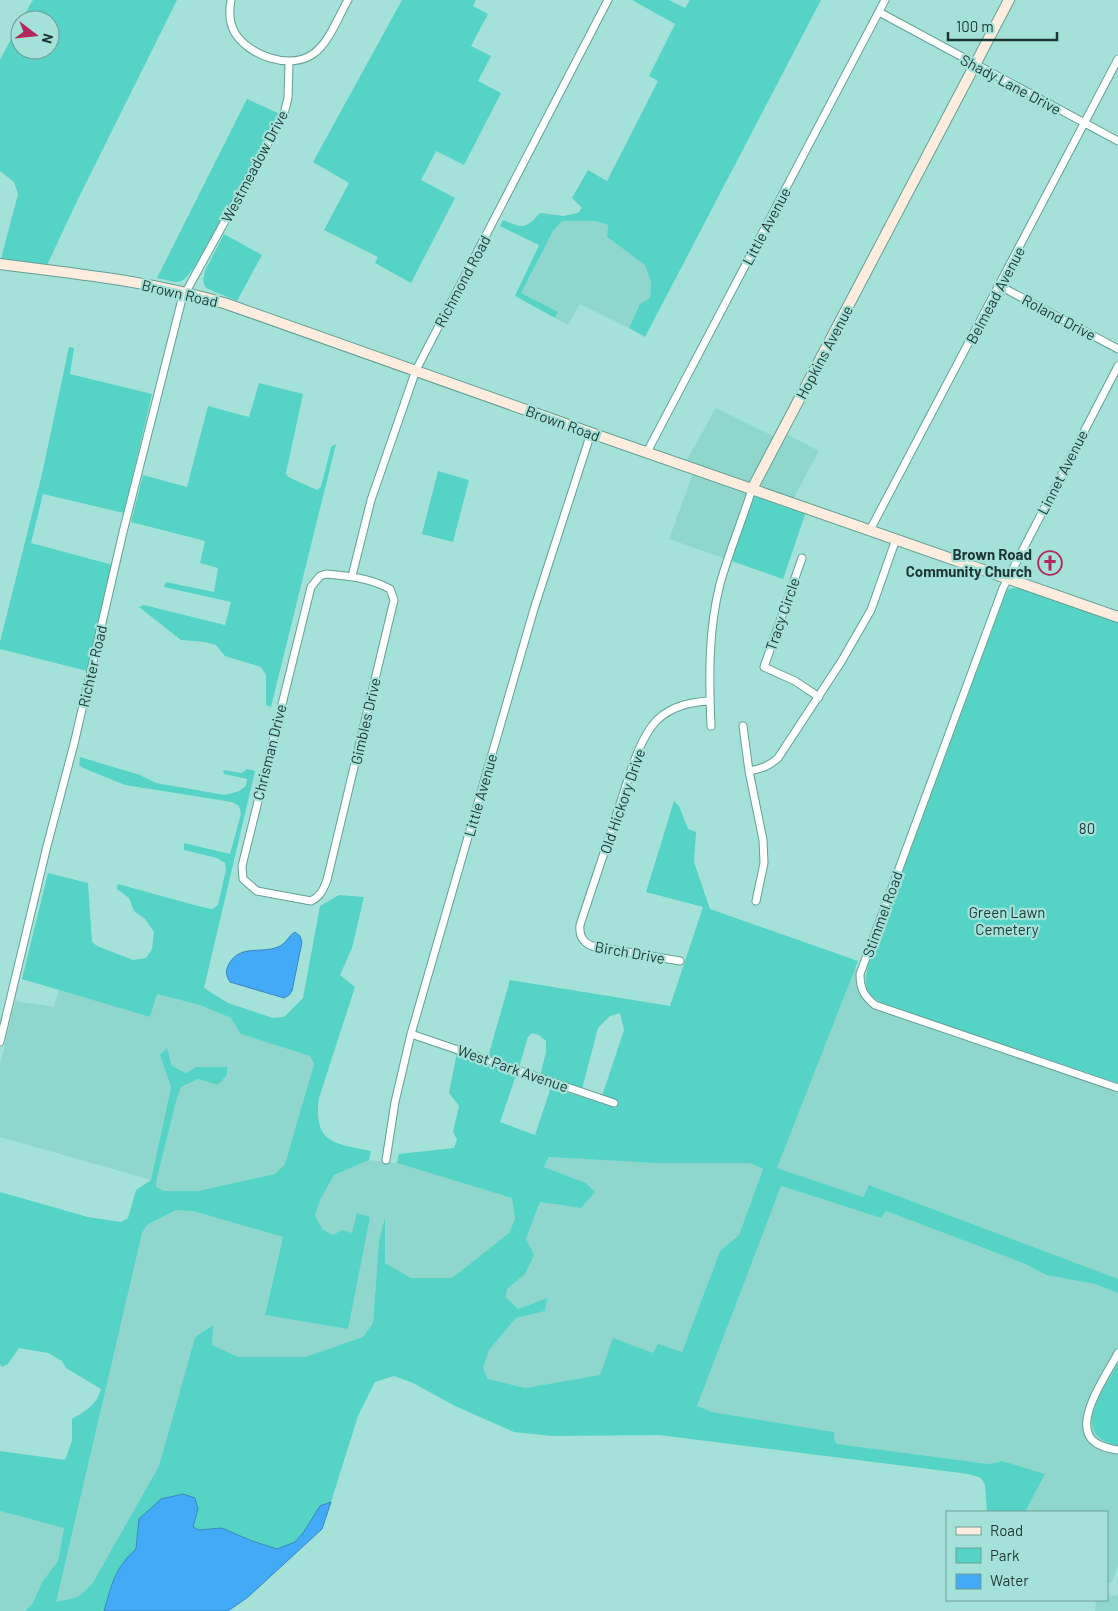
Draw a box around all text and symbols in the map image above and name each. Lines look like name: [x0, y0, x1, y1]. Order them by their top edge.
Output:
north arrow: [10, 10, 60, 60]
scale bar: [948, 10, 1057, 42]
text: 100 m: [956, 17, 994, 35]
text: N: [39, 32, 57, 46]
street label: Shady Lane Drive: [958, 50, 1064, 118]
street label: Westmeadow Drive: [217, 107, 291, 225]
street label: Little Avenue: [738, 184, 794, 268]
street label: Richmond Road: [430, 232, 494, 330]
street label: Belmead Avenue: [962, 243, 1028, 347]
street label: Brown Road: [140, 275, 220, 311]
street label: Roland Drive: [1019, 290, 1099, 344]
street label: Hopkins Avenue: [792, 302, 856, 402]
street label: Brown Road: [523, 401, 603, 445]
street label: Linnet Avenue: [1033, 427, 1091, 517]
place label: Brown Road Community Church: [906, 545, 1032, 580]
church icon: Brown Road Community Church: [1037, 550, 1063, 576]
street label: Tracy Circle: [761, 575, 803, 653]
street label: Richter Road: [74, 623, 110, 709]
street label: Gimbles Drive: [346, 676, 384, 766]
street label: Chrisman Drive: [248, 702, 290, 802]
street label: Old Hickory Drive: [596, 746, 648, 856]
street label: Little Avenue: [460, 751, 500, 839]
park label: 80: [1079, 819, 1095, 837]
street label: Stimmel Road: [858, 868, 906, 960]
park label: Green Lawn Cemetery: [969, 903, 1045, 938]
street label: Birch Drive: [594, 937, 666, 967]
street label: West Park Avenue: [455, 1041, 571, 1095]
legend: [946, 1511, 1108, 1601]
text: Road: [990, 1521, 1023, 1539]
text: Park: [990, 1546, 1020, 1564]
text: Water: [990, 1571, 1029, 1589]

